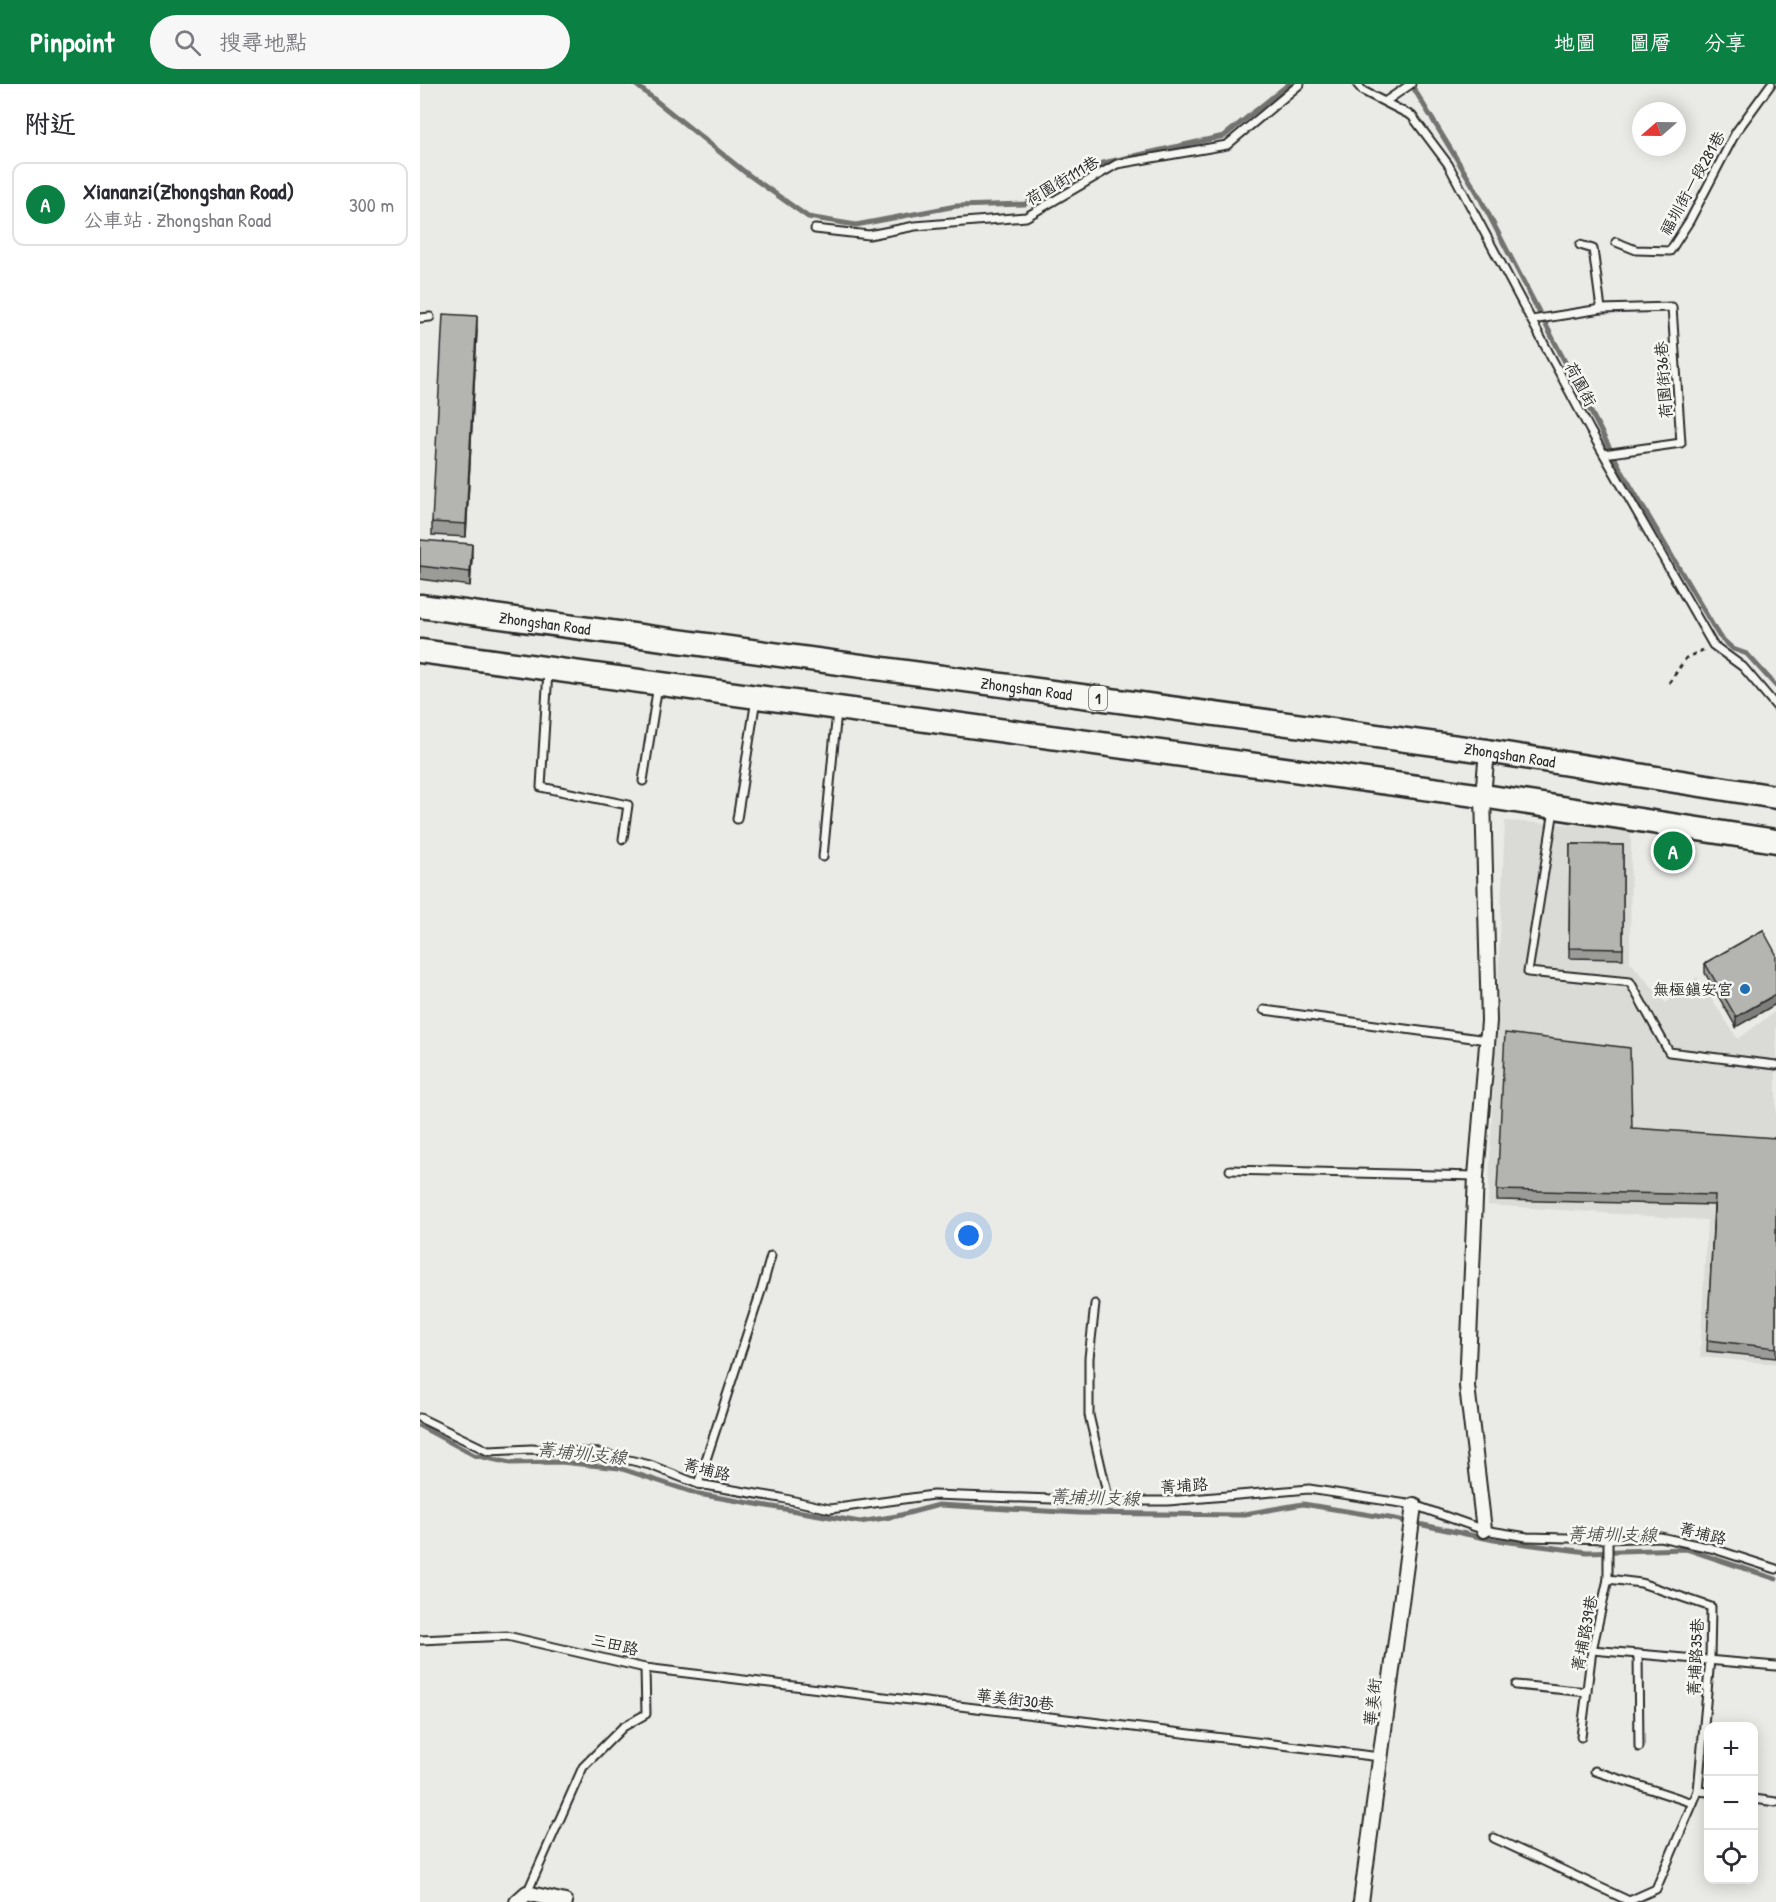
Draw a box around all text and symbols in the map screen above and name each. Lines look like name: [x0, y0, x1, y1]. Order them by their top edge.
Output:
search box: [150, 15, 570, 69]
text: Pinpoint: [30, 23, 114, 61]
icon: search: [171, 26, 204, 59]
text: 搜尋地點: [219, 27, 307, 57]
text: 地圖: [1554, 28, 1596, 57]
text: 圖層: [1629, 28, 1671, 57]
text: 分享: [1704, 28, 1746, 57]
north arrow: [1632, 102, 1686, 156]
text: 附近: [24, 106, 76, 141]
street label: 福圳街一段281巷: [1654, 127, 1730, 239]
street label: 荷園街111巷: [1021, 150, 1103, 210]
text: Xiananzi(Zhongshan Road): [83, 176, 294, 206]
text: A: [41, 191, 50, 218]
text: 300 m: [349, 191, 394, 218]
text: 公車站 · Zhongshan Road: [83, 206, 271, 233]
street label: 荷園街36巷: [1649, 341, 1677, 419]
street label: 荷園街: [1560, 358, 1602, 410]
street label: Zhongshan Road: [498, 606, 592, 640]
street label: Zhongshan Road: [979, 671, 1074, 706]
road number: 1: [1089, 686, 1107, 710]
street label: Zhongshan Road: [1463, 737, 1557, 773]
pin: A: [1654, 828, 1692, 873]
place label: 無極鎮安宮: [1653, 978, 1733, 1000]
marker: 無極鎮安宮: [1738, 982, 1752, 996]
your location: [954, 1221, 983, 1250]
water label: 菁埔圳支線: [536, 1436, 629, 1470]
street label: 菁埔路: [681, 1453, 733, 1485]
street label: 菁埔路: [1159, 1472, 1209, 1498]
water label: 菁埔圳支線: [1050, 1483, 1141, 1511]
street label: 菁埔路: [1677, 1517, 1729, 1549]
water label: 菁埔圳支線: [1567, 1521, 1658, 1547]
street label: 菁埔路39巷: [1566, 1593, 1602, 1673]
street label: 菁埔路35巷: [1682, 1618, 1708, 1696]
street label: 三田路: [589, 1628, 641, 1660]
street label: 華美街: [1358, 1677, 1386, 1727]
street label: 華美街30巷: [975, 1683, 1055, 1715]
map controls: [1704, 1722, 1758, 1884]
button: +: [1704, 1722, 1758, 1776]
button: −: [1704, 1776, 1758, 1830]
button: locate: [1704, 1830, 1758, 1884]

